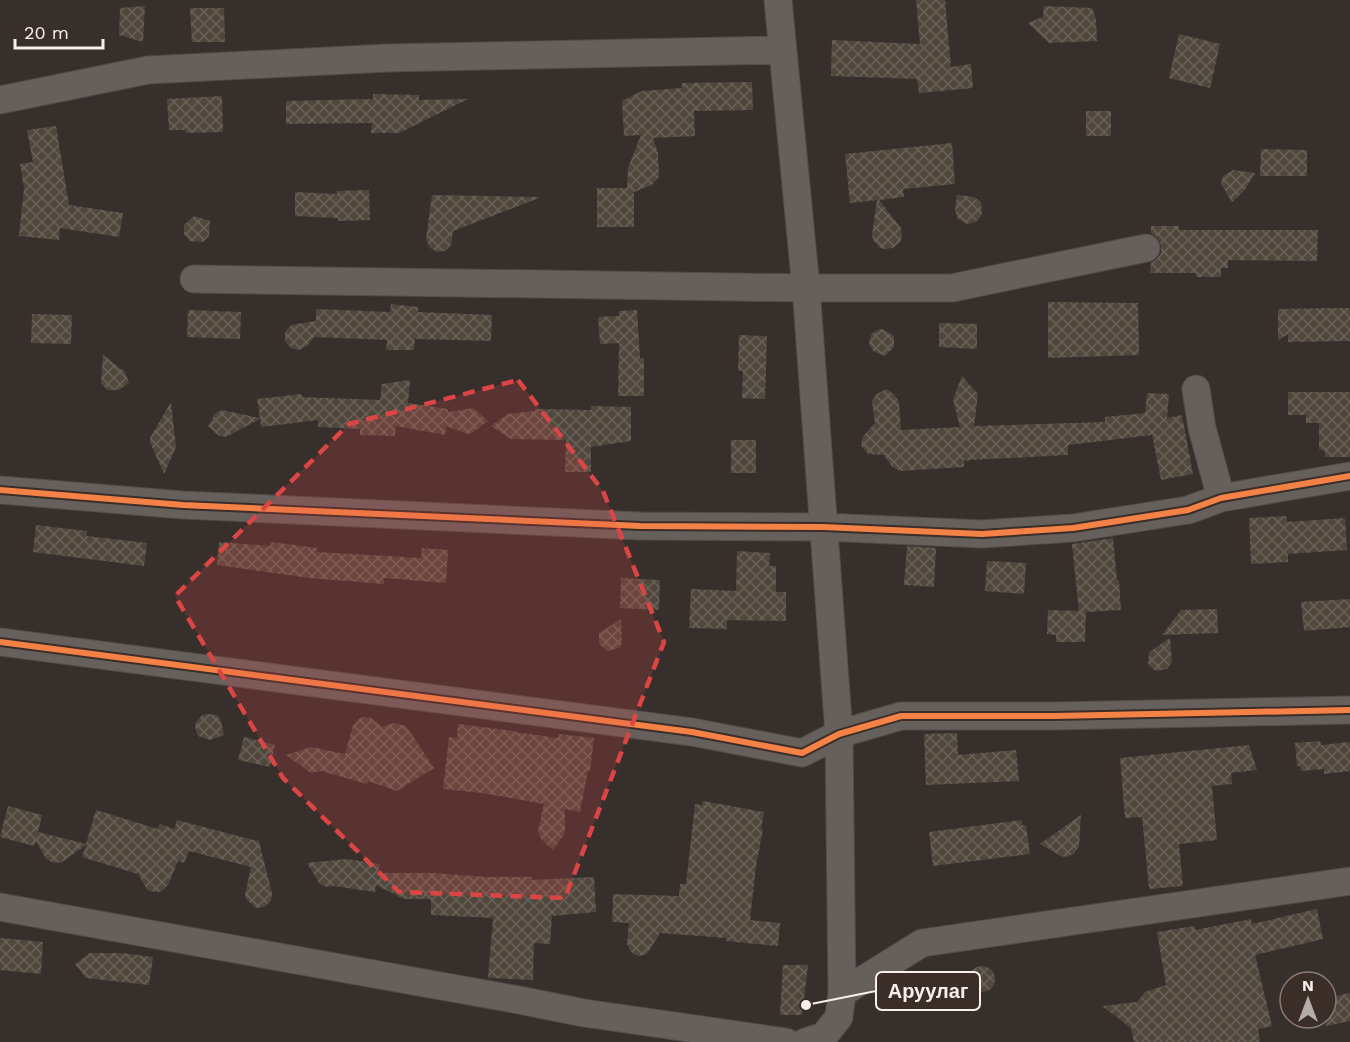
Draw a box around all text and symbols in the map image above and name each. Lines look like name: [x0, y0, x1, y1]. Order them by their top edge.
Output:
scale bar: [15, 12, 104, 50]
text: 20 m: [24, 22, 69, 43]
north arrow: [1278, 970, 1338, 1030]
callout: Аруулаг: [876, 972, 980, 1010]
text: N: [1302, 976, 1314, 995]
text: Аруулаг: [888, 979, 968, 1003]

